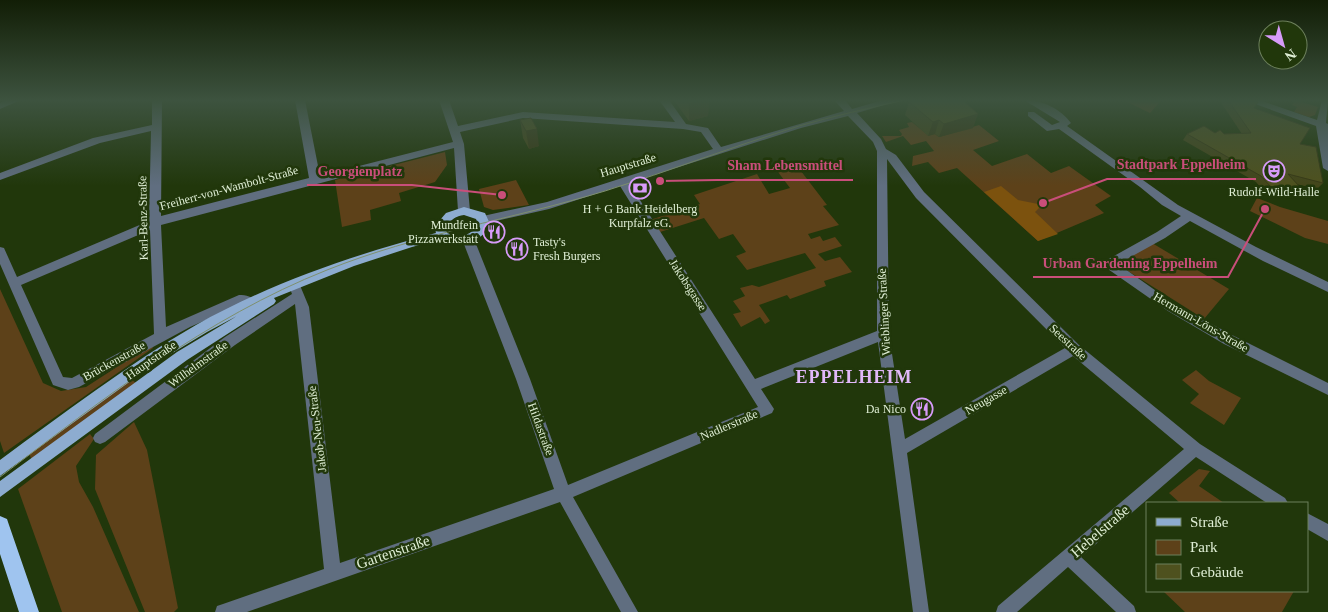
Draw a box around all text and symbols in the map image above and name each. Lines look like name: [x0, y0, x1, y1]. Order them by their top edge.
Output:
north arrow: [1258, 20, 1308, 70]
text: N: [1282, 46, 1299, 64]
street label: Hauptstraße: [598, 150, 658, 180]
callout: Stadtpark Eppelheim: [1107, 150, 1256, 179]
callout: Sham Lebensmittel: [717, 151, 853, 180]
callout: Georgienplatz: [307, 156, 412, 185]
text: Stadtpark Eppelheim: [1117, 157, 1246, 172]
text: Sham Lebensmittel: [727, 158, 843, 173]
theatre icon: Rudolf-Wild-Halle: [1262, 159, 1286, 183]
street label: Freiherr-von-Wambolt-Straße: [158, 163, 300, 213]
text: Georgienplatz: [318, 164, 402, 179]
street label: Karl-Benz-Straße: [135, 176, 151, 260]
bank icon: H + G Bank Heidelberg Kurpfalz eG.: [628, 176, 652, 200]
place label: Rudolf-Wild-Halle: [1229, 185, 1319, 199]
place label: H + G Bank Heidelberg Kurpfalz eG.: [583, 202, 697, 230]
place label: Mundfein Pizzawerkstatt: [408, 218, 479, 246]
restaurant icon: Mundfein Pizzawerkstatt: [482, 220, 506, 244]
place label: Tasty's Fresh Burgers: [533, 235, 601, 263]
restaurant icon: Tasty's Fresh Burgers: [505, 237, 529, 261]
callout: Urban Gardening Eppelheim: [1033, 248, 1228, 277]
text: Urban Gardening Eppelheim: [1042, 256, 1218, 271]
street label: Jakobsgasse: [666, 257, 710, 313]
street label: Wieblinger Straße: [875, 268, 893, 356]
street label: Hermann-Löns-Straße: [1151, 289, 1251, 355]
street label: Seestraße: [1046, 321, 1090, 363]
street label: Brückenstraße: [80, 338, 148, 384]
street label: Hauptstraße: [123, 338, 179, 382]
street label: Wilhelmstraße: [166, 338, 230, 390]
district label: EPPELHEIM: [795, 367, 913, 387]
street label: Neugasse: [963, 382, 1009, 418]
street label: Jakob-Neu-Straße: [305, 385, 329, 473]
restaurant icon: Da Nico: [910, 397, 934, 421]
street label: Hildastraße: [525, 401, 557, 457]
place label: Da Nico: [866, 402, 906, 416]
street label: Nadlerstraße: [698, 407, 760, 443]
street label: Hebelstraße: [1068, 501, 1133, 561]
legend: [1146, 502, 1308, 592]
text: Straße: [1190, 514, 1229, 530]
street label: Gartenstraße: [354, 532, 432, 572]
text: Park: [1190, 539, 1218, 555]
text: Gebäude: [1190, 564, 1244, 580]

